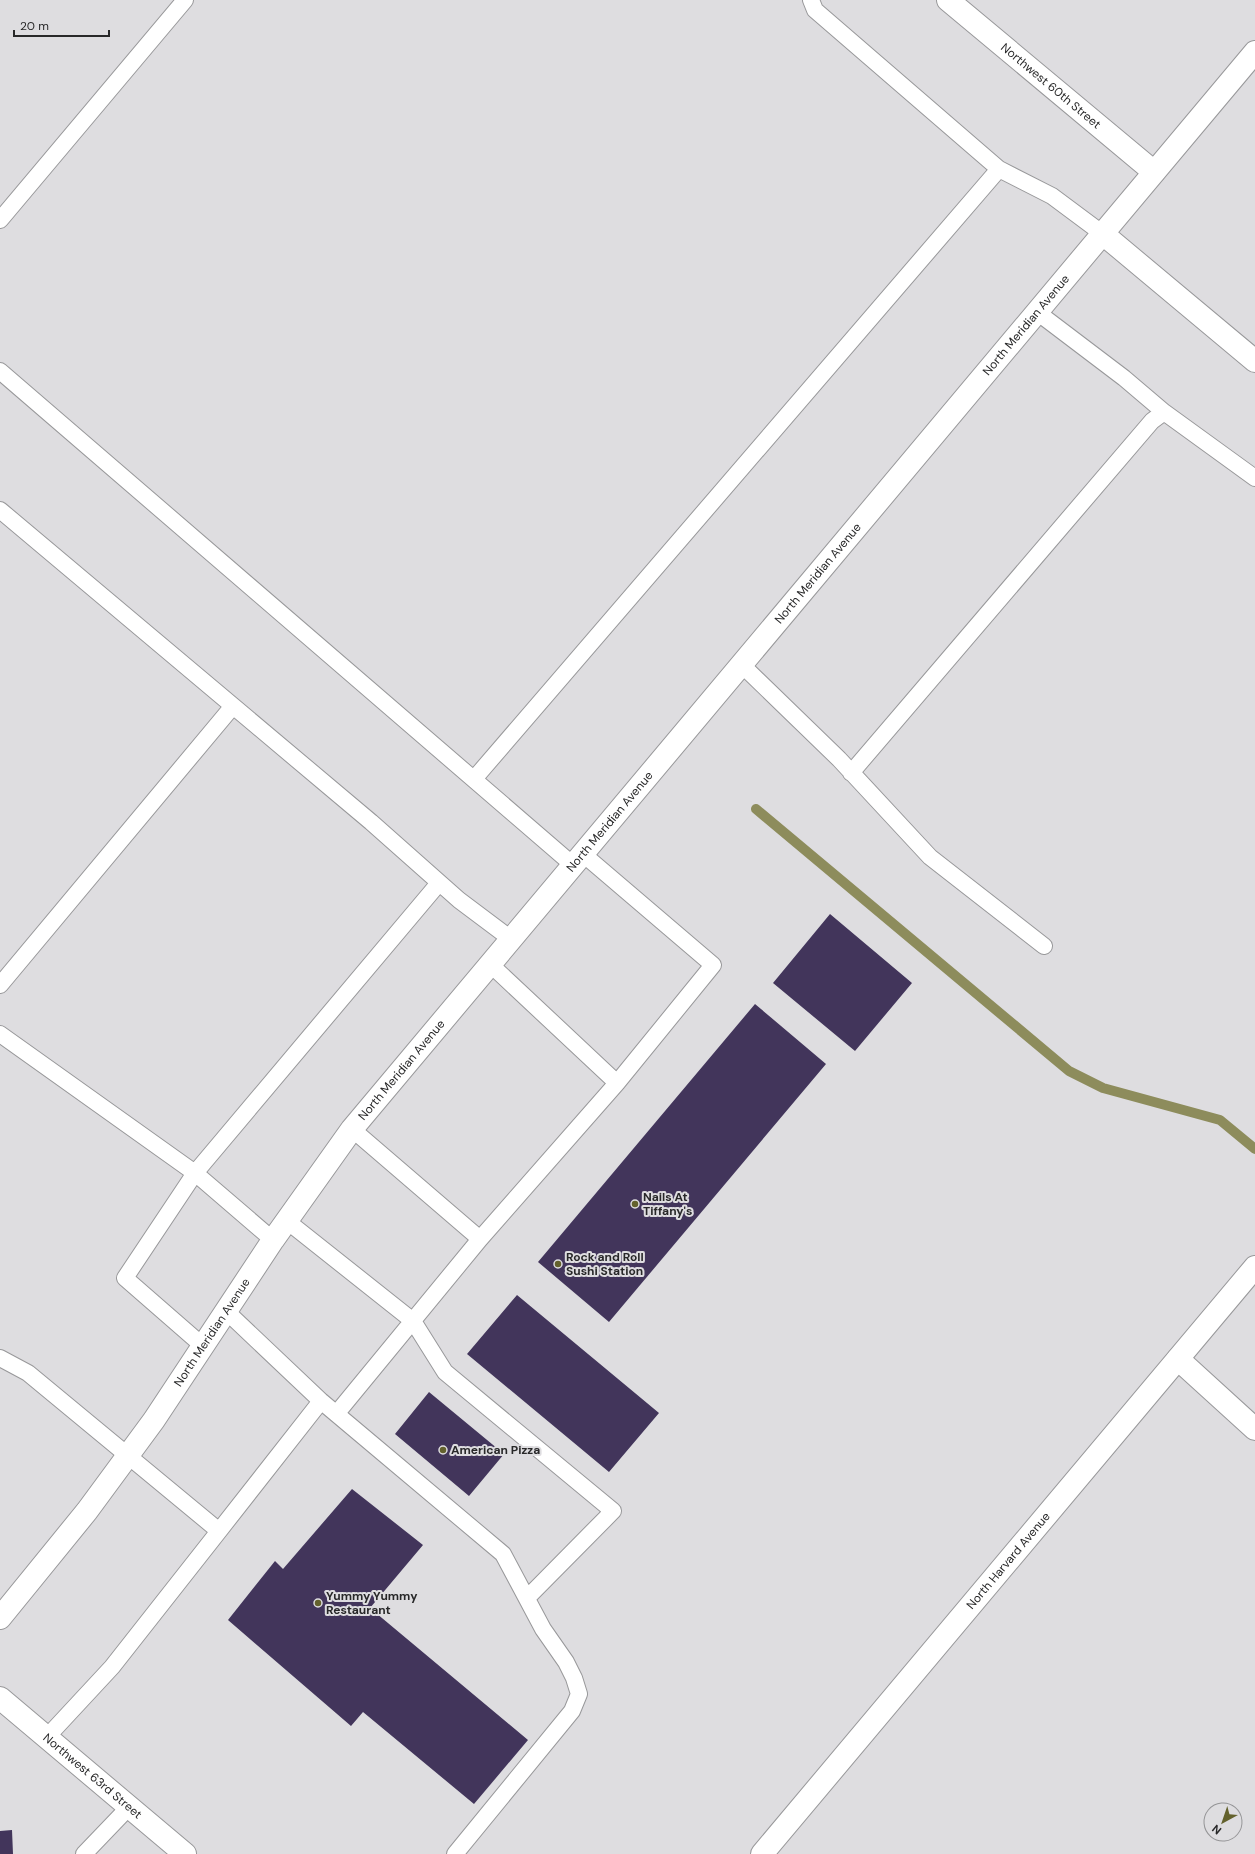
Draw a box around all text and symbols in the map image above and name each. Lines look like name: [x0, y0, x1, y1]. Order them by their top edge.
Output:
scale bar: [14, 12, 109, 38]
text: 20 m: [20, 18, 49, 34]
street label: Northwest 60th Street: [998, 39, 1104, 132]
street label: North Meridian Avenue: [979, 271, 1073, 379]
street label: North Meridian Avenue: [771, 520, 865, 627]
street label: North Meridian Avenue: [563, 768, 657, 875]
street label: North Meridian Avenue: [355, 1016, 449, 1124]
place label: Nails At Tiffany's: [643, 1189, 692, 1219]
marker: Nails At Tiffany's: [630, 1199, 640, 1209]
place label: Rock and Roll Sushi Station: [566, 1249, 644, 1279]
marker: Rock and Roll Sushi Station: [553, 1259, 563, 1269]
street label: North Meridian Avenue: [170, 1275, 254, 1390]
place label: American Pizza: [451, 1442, 540, 1458]
marker: American Pizza: [438, 1445, 448, 1455]
street label: North Harvard Avenue: [963, 1509, 1054, 1613]
place label: Yummy Yummy Restaurant: [326, 1588, 418, 1618]
marker: Yummy Yummy Restaurant: [313, 1598, 323, 1608]
street label: Northwest 63rd Street: [40, 1730, 146, 1822]
north arrow: [1203, 1802, 1243, 1842]
text: N: [1209, 1822, 1224, 1838]

